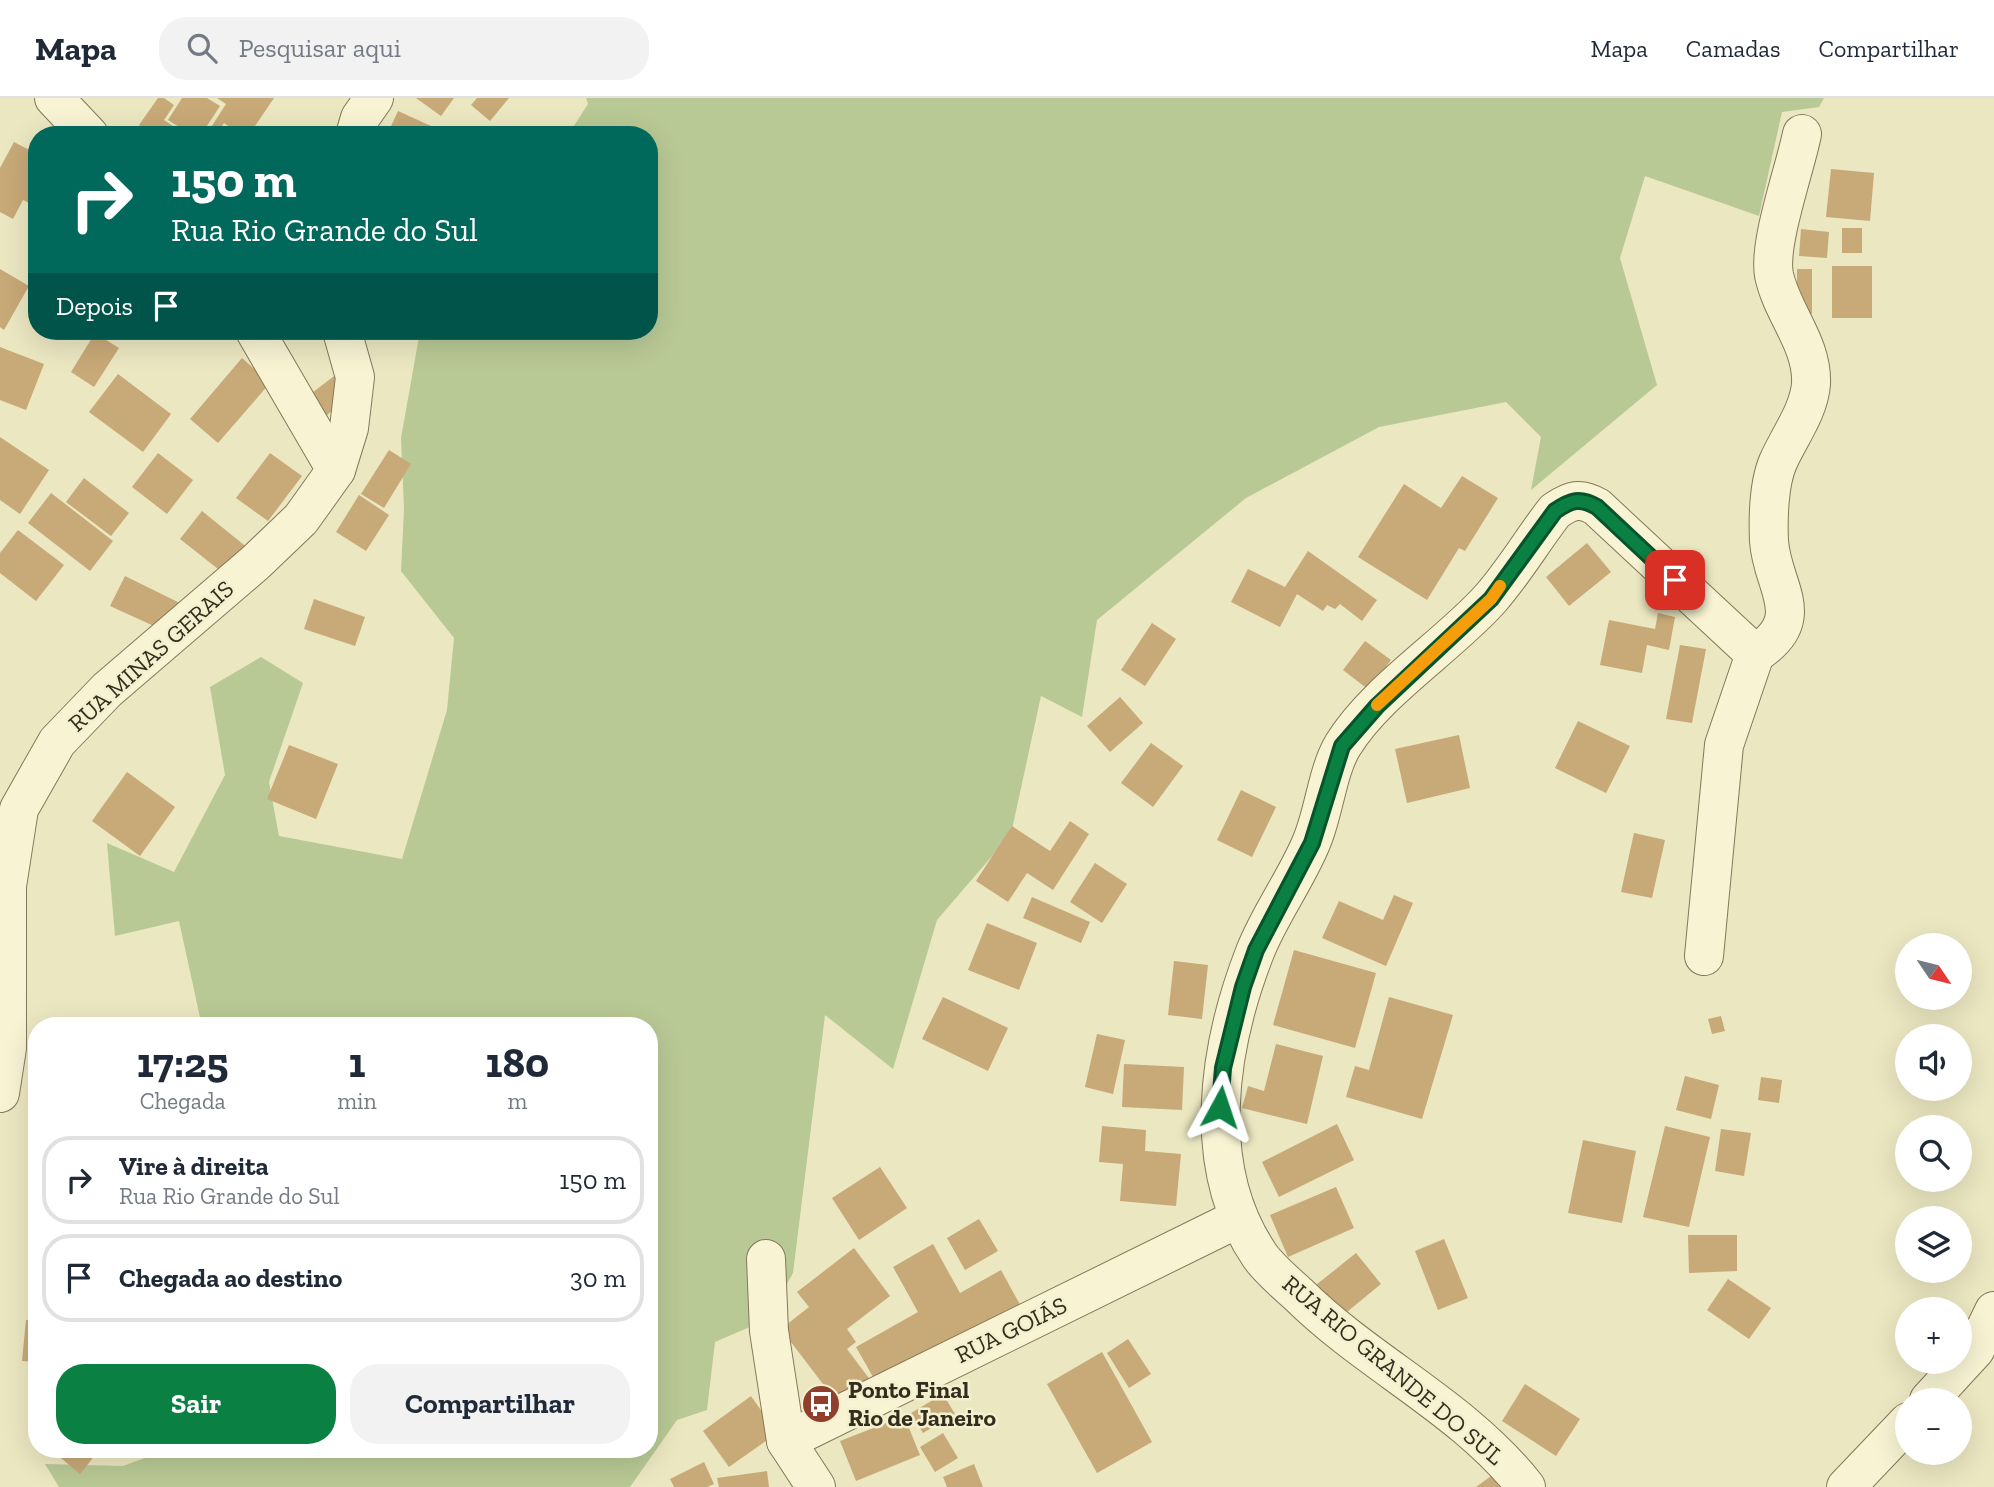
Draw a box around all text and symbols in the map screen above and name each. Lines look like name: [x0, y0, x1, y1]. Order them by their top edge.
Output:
search box: [159, 17, 649, 80]
text: Mapa: [35, 29, 117, 68]
icon: search: [183, 29, 221, 67]
text: Pesquisar aqui: [239, 32, 401, 64]
text: Mapa: [1590, 34, 1648, 63]
text: Camadas: [1686, 34, 1780, 63]
text: Compartilhar: [1818, 34, 1959, 63]
text: 150 m: [171, 151, 297, 210]
icon: right: [56, 154, 147, 245]
text: Rua Rio Grande do Sul: [171, 211, 478, 249]
icon: arrive: [147, 287, 185, 325]
text: Depois: [56, 290, 133, 322]
pin: [1645, 550, 1705, 610]
icon: arrive: [1656, 561, 1694, 599]
street label: RUA MINAS GERAIS: [62, 574, 239, 737]
north arrow: [1895, 933, 1972, 1010]
map controls: [1895, 933, 1972, 1465]
button: sound: [1895, 1024, 1972, 1101]
text: 17:25: [137, 1037, 229, 1088]
text: 1: [349, 1037, 365, 1088]
text: 180: [485, 1037, 549, 1088]
position arrow: [1183, 1070, 1257, 1144]
text: Chegada: [140, 1087, 226, 1115]
text: min: [337, 1087, 377, 1115]
text: m: [507, 1087, 527, 1115]
button: search: [1895, 1115, 1972, 1192]
text: Vire à direita: [119, 1150, 269, 1182]
icon: right: [60, 1161, 98, 1199]
text: 150 m: [559, 1164, 626, 1196]
text: Rua Rio Grande do Sul: [119, 1182, 340, 1210]
button: layers: [1895, 1206, 1972, 1283]
icon: arrive: [60, 1259, 98, 1297]
text: Chegada ao destino: [119, 1262, 342, 1294]
text: 30 m: [570, 1262, 626, 1294]
street label: RUA RIO GRANDE DO SUL: [1277, 1269, 1510, 1471]
street label: RUA GOIÁS: [950, 1290, 1071, 1369]
button: +: [1895, 1297, 1972, 1374]
button: Sair: [56, 1364, 336, 1444]
button: Compartilhar: [350, 1364, 630, 1444]
place label: Ponto Final Rio de Janeiro: [848, 1375, 997, 1432]
bus stop icon: Ponto Final Rio de Janeiro: [800, 1383, 842, 1425]
button: −: [1895, 1388, 1972, 1465]

